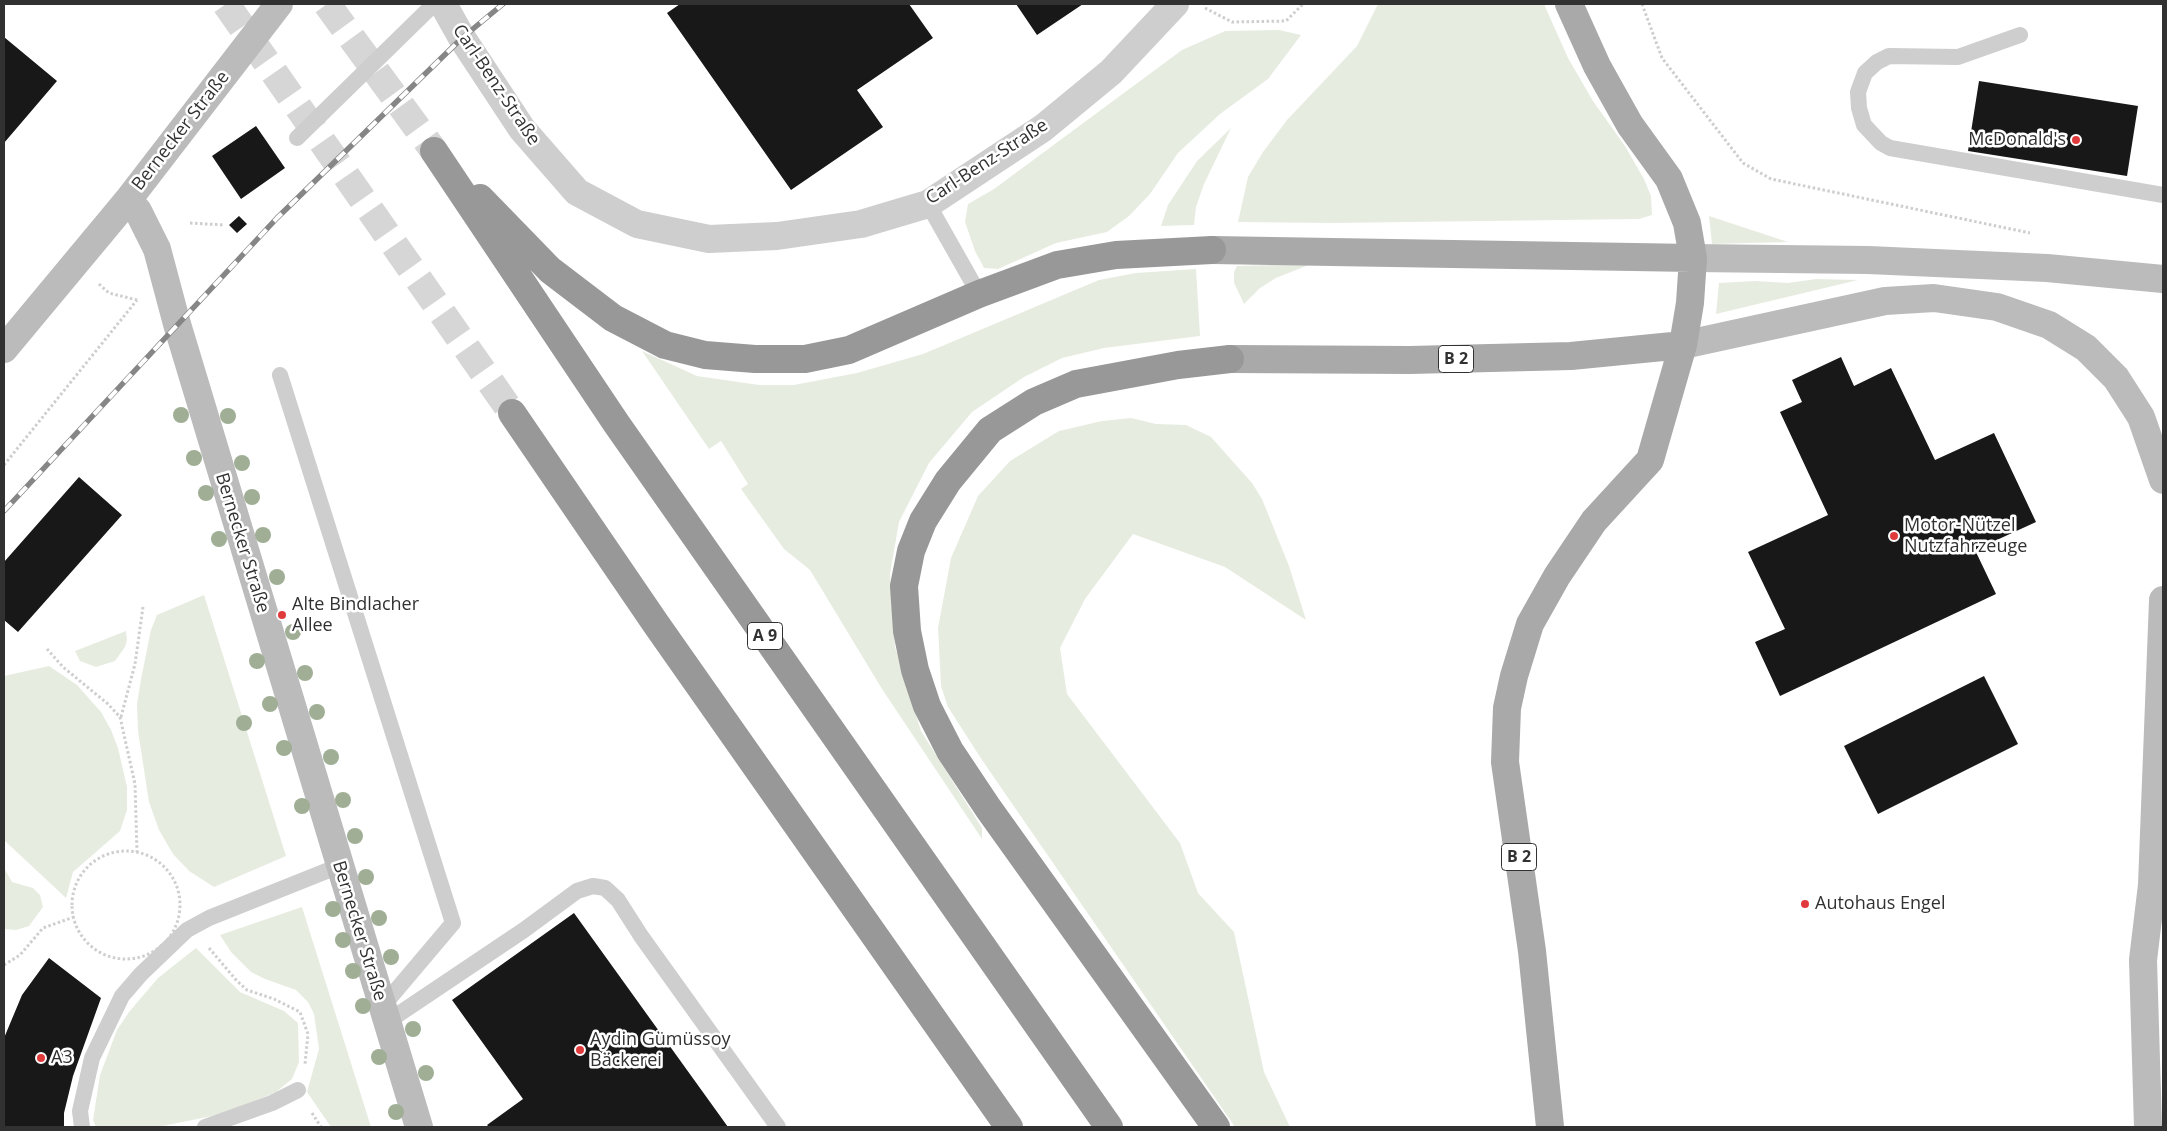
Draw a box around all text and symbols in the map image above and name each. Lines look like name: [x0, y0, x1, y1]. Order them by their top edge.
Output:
street label: Carl-Benz-Straße: [448, 21, 544, 149]
street label: Bernecker Straße: [128, 67, 234, 195]
street label: Carl-Benz-Straße: [922, 115, 1052, 209]
place label: McDonald's: [1968, 129, 2066, 151]
marker: McDonald's: [2070, 134, 2082, 146]
road number: B 2: [1438, 346, 1474, 372]
street label: Bernecker Straße: [210, 470, 274, 616]
place label: Motor-Nützel Nutzfahrzeuge: [1904, 515, 2027, 558]
marker: Motor-Nützel Nutzfahrzeuge: [1888, 530, 1900, 542]
place label: Alte Bindlacher Allee: [292, 594, 419, 636]
marker: Alte Bindlacher Allee: [276, 609, 288, 621]
road number: A 9: [748, 622, 782, 650]
road number: B 2: [1502, 844, 1536, 870]
street label: Bernecker Straße: [327, 858, 391, 1004]
place label: Autohaus Engel: [1815, 893, 1945, 915]
marker: Autohaus Engel: [1799, 898, 1811, 910]
place label: Aydin Gümüssoy Bäckerei: [590, 1029, 731, 1072]
marker: Aydin Gümüssoy Bäckerei: [574, 1044, 586, 1056]
place label: A3: [51, 1047, 73, 1069]
marker: A3: [35, 1052, 47, 1064]

